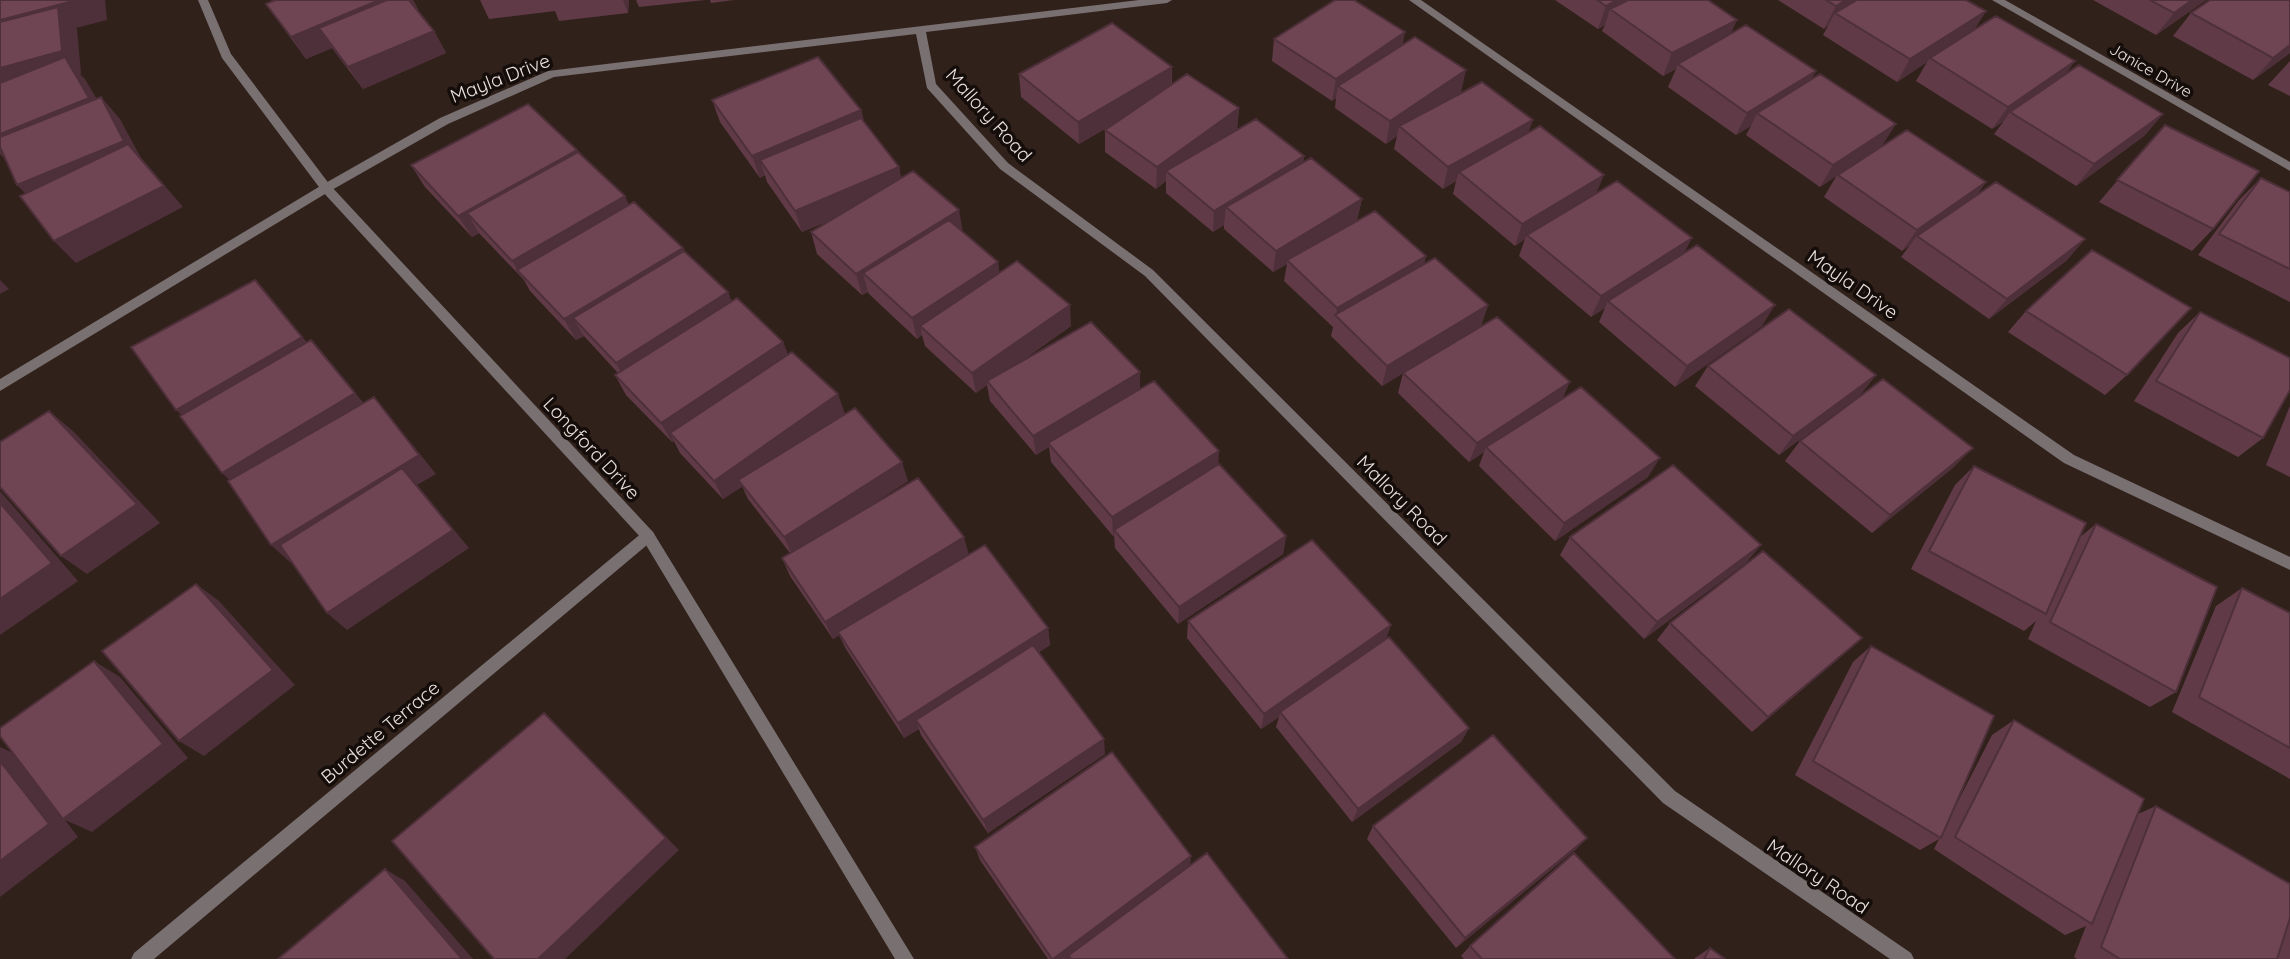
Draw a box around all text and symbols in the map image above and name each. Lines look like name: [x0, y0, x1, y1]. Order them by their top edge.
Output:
street label: Janice Drive: [2106, 38, 2196, 102]
street label: Mayla Drive: [447, 48, 553, 108]
street label: Mallory Road: [941, 63, 1037, 167]
street label: Mayla Drive: [1803, 244, 1903, 324]
street label: Longford Drive: [538, 392, 646, 504]
street label: Mallory Road: [1352, 450, 1452, 550]
street label: Burdette Terrace: [316, 675, 444, 789]
street label: Mallory Road: [1763, 833, 1873, 919]

